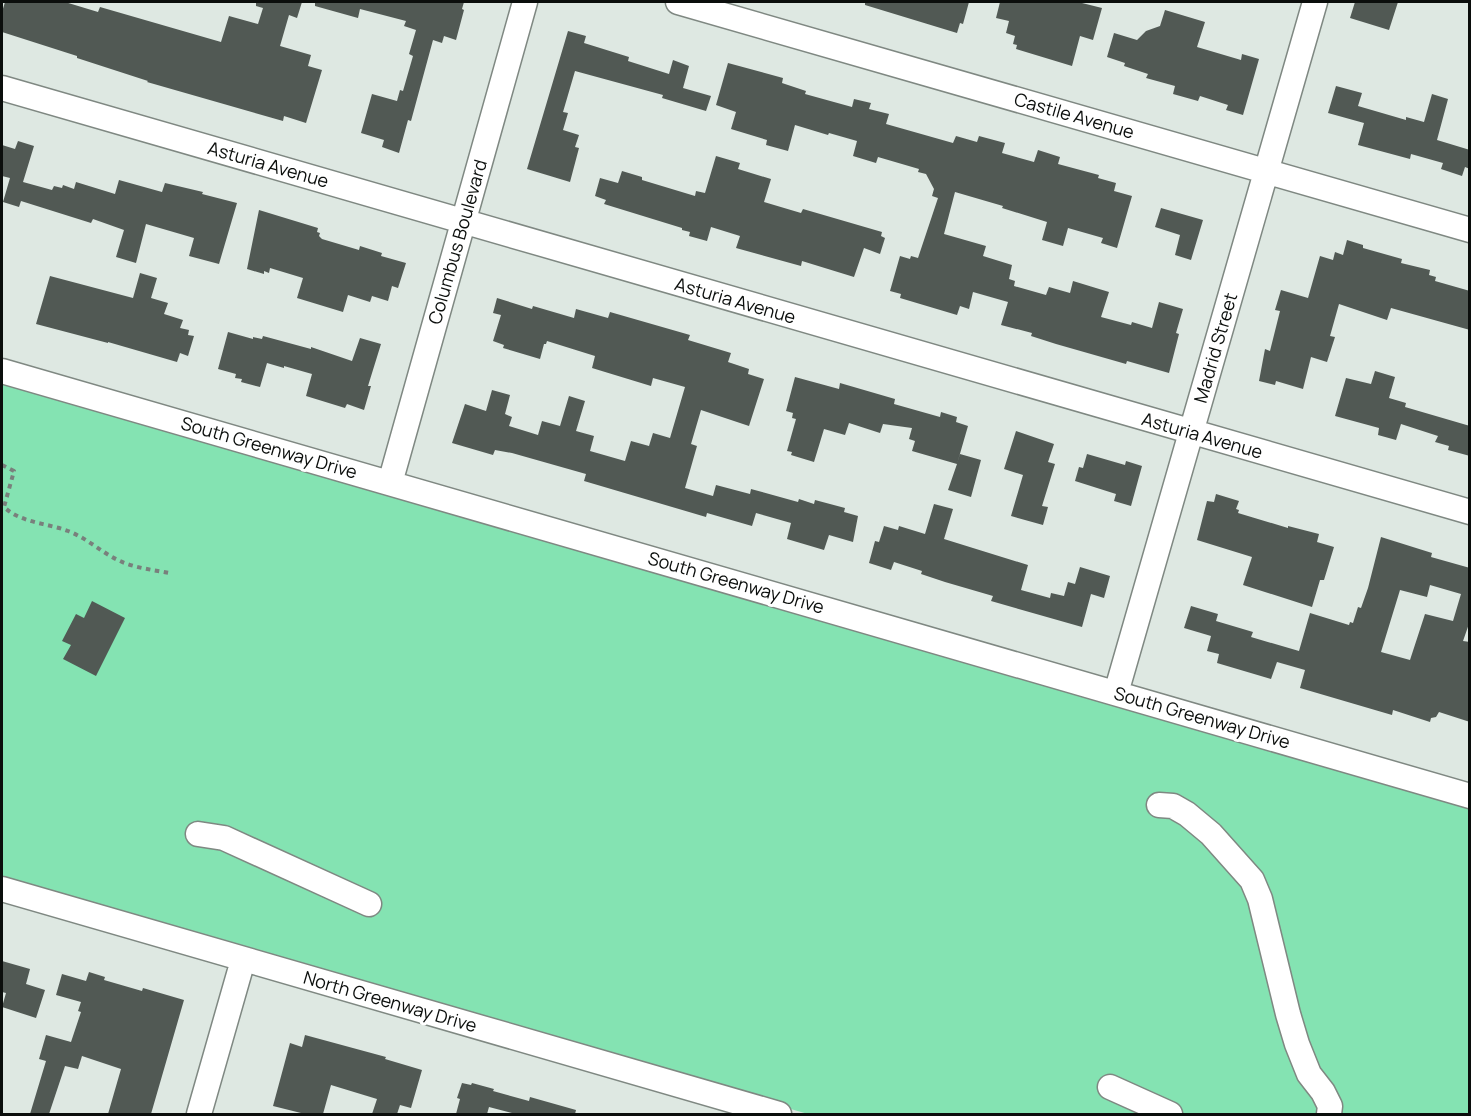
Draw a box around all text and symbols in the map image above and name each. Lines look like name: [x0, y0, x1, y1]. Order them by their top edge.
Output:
street label: Castile Avenue: [1012, 86, 1137, 144]
street label: Asturia Avenue: [205, 135, 332, 193]
street label: Columbus Boulevard: [422, 157, 492, 327]
street label: Asturia Avenue: [672, 271, 799, 329]
street label: Madrid Street: [1188, 290, 1242, 406]
street label: Asturia Avenue: [1139, 406, 1266, 464]
street label: South Greenway Drive: [178, 410, 360, 484]
street label: South Greenway Drive: [645, 545, 827, 619]
street label: South Greenway Drive: [1111, 680, 1293, 754]
street label: North Greenway Drive: [301, 965, 480, 1037]

